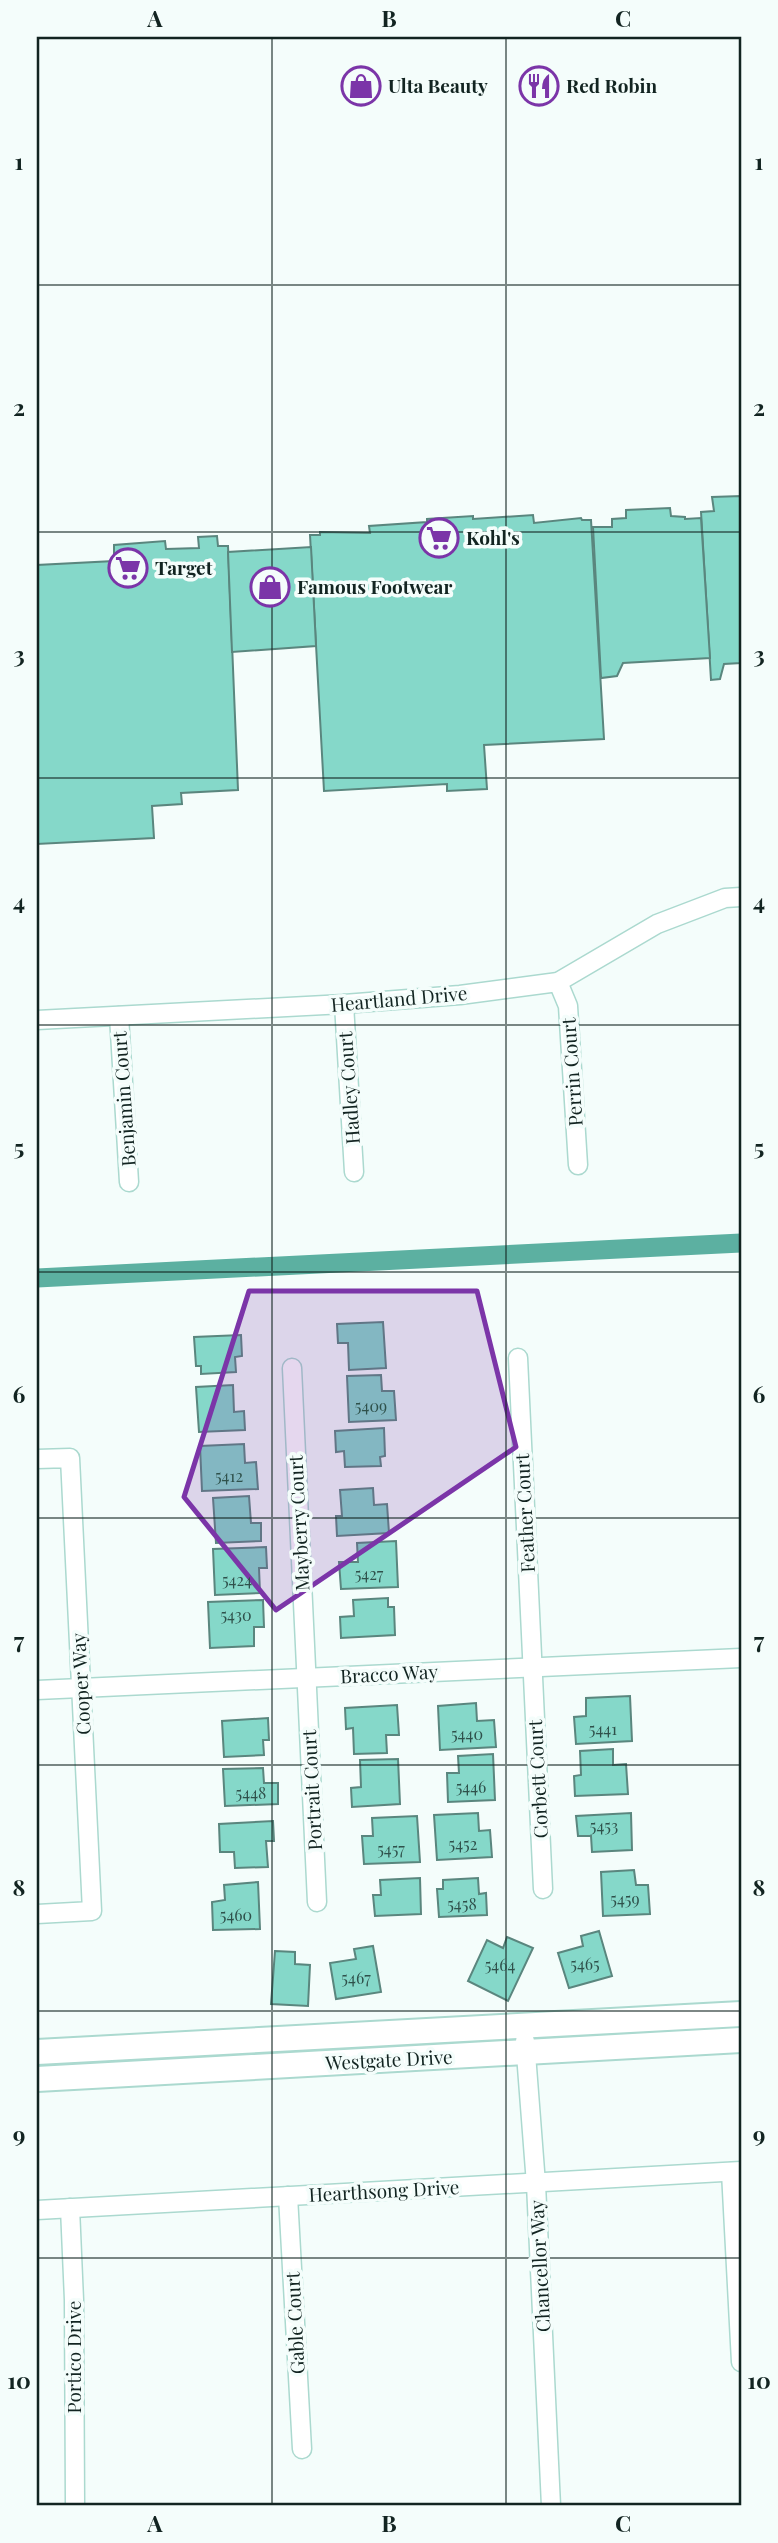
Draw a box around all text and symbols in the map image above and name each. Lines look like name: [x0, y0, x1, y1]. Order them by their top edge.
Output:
text: A: [146, 2, 163, 33]
text: B: [381, 2, 397, 33]
text: C: [615, 2, 631, 33]
shop icon: Ulta Beauty: [340, 65, 382, 107]
restaurant icon: Red Robin: [518, 65, 560, 107]
place label: Ulta Beauty: [388, 72, 488, 98]
place label: Red Robin: [566, 72, 658, 98]
text: 1: [15, 145, 24, 176]
text: 1: [755, 145, 764, 176]
text: 2: [13, 391, 25, 422]
text: 2: [753, 391, 765, 422]
supermarket icon: Kohl's: [418, 517, 460, 559]
place label: Kohl's: [466, 524, 520, 550]
supermarket icon: Target: [107, 547, 149, 589]
place label: Target: [155, 554, 213, 580]
shop icon: Famous Footwear: [249, 566, 291, 608]
place label: Famous Footwear: [297, 573, 452, 599]
text: 3: [13, 638, 25, 669]
text: 3: [753, 638, 765, 669]
text: 4: [13, 885, 25, 916]
text: 4: [753, 885, 765, 916]
street label: Heartland Drive: [330, 979, 468, 1017]
street label: Perrin Court: [554, 1017, 588, 1127]
street label: Benjamin Court: [105, 1030, 141, 1168]
street label: Hadley Court: [331, 1031, 365, 1145]
text: 5: [14, 1131, 24, 1162]
text: 5: [754, 1131, 764, 1162]
text: 6: [13, 1378, 26, 1409]
text: 6: [753, 1378, 766, 1409]
house number: 5409: [355, 1395, 387, 1416]
street label: Feather Court: [508, 1452, 540, 1573]
street label: Mayberry Court: [281, 1454, 315, 1592]
house number: 5412: [215, 1465, 243, 1486]
house number: 5427: [355, 1563, 384, 1584]
house number: 5424: [222, 1569, 252, 1590]
house number: 5430: [220, 1604, 252, 1625]
text: 7: [14, 1624, 25, 1655]
text: 7: [754, 1624, 765, 1655]
street label: Cooper Way: [64, 1632, 96, 1736]
street label: Bracco Way: [339, 1657, 439, 1689]
house number: 5441: [589, 1718, 617, 1739]
street label: Corbett Court: [521, 1719, 553, 1839]
house number: 5440: [451, 1723, 483, 1744]
street label: Portrait Court: [295, 1729, 327, 1851]
house number: 5446: [456, 1776, 486, 1797]
house number: 5448: [236, 1782, 266, 1803]
house number: 5453: [590, 1815, 618, 1836]
house number: 5452: [449, 1833, 477, 1854]
house number: 5457: [377, 1838, 405, 1859]
text: 8: [13, 1871, 25, 1902]
text: 8: [753, 1871, 765, 1902]
house number: 5459: [610, 1888, 640, 1909]
house number: 5458: [447, 1893, 477, 1914]
house number: 5460: [220, 1904, 252, 1925]
house number: 5465: [570, 1953, 600, 1974]
house number: 5464: [485, 1954, 515, 1975]
house number: 5467: [341, 1967, 371, 1988]
street label: Westgate Drive: [324, 2043, 453, 2075]
text: 9: [13, 2118, 25, 2149]
text: 9: [753, 2118, 765, 2149]
street label: Hearthsong Drive: [308, 2173, 460, 2207]
street label: Chancellor Way: [523, 2199, 555, 2333]
street label: Gable Court: [278, 2271, 310, 2375]
street label: Portico Drive: [60, 2301, 86, 2413]
text: 10: [7, 2364, 31, 2395]
text: 10: [747, 2364, 771, 2395]
text: A: [146, 2507, 163, 2538]
text: B: [381, 2507, 397, 2538]
text: C: [615, 2507, 631, 2538]

